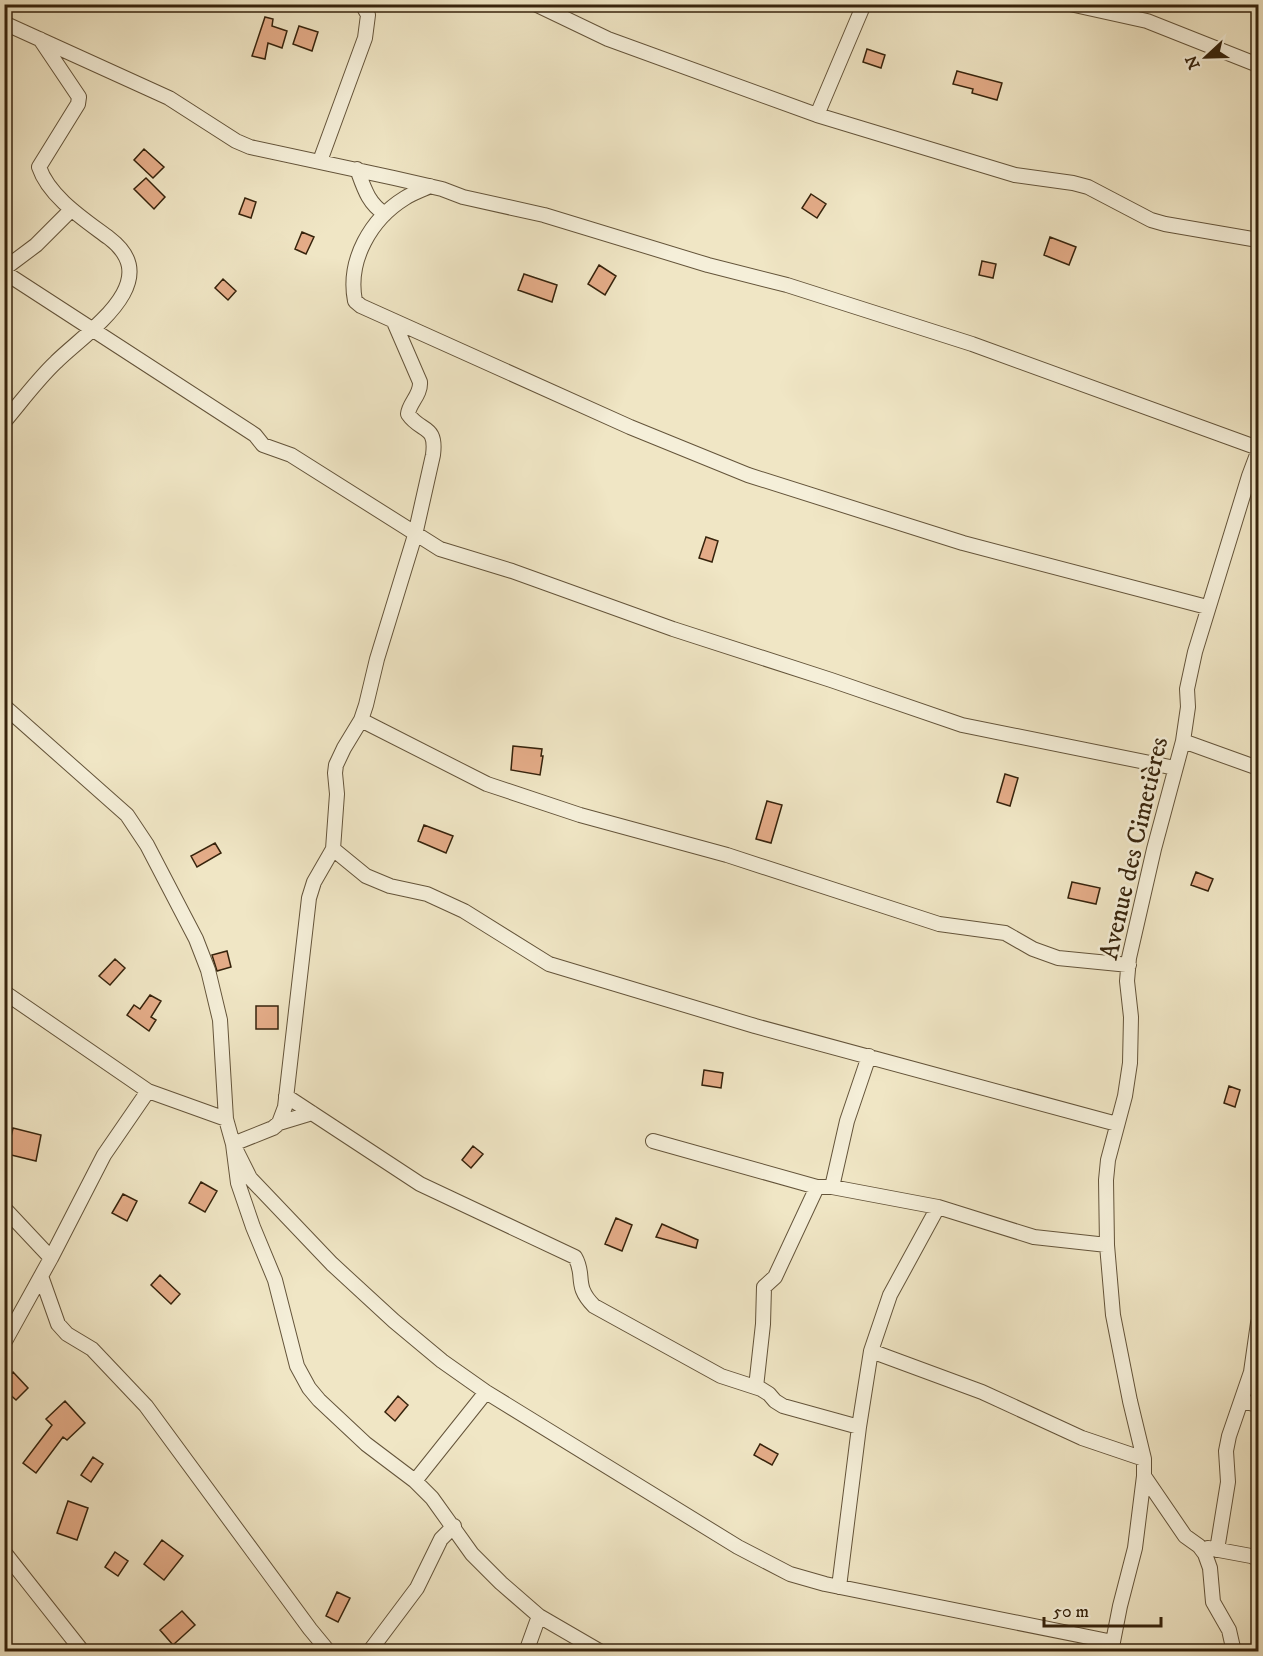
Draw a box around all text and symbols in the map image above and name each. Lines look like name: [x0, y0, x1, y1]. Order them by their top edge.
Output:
north arrow: [1176, 27, 1236, 87]
text: N: [1181, 52, 1205, 72]
street label: Avenue des Cimetières: [1093, 734, 1176, 963]
scale bar: [1044, 1590, 1161, 1628]
text: 50 m: [1053, 1601, 1089, 1623]

